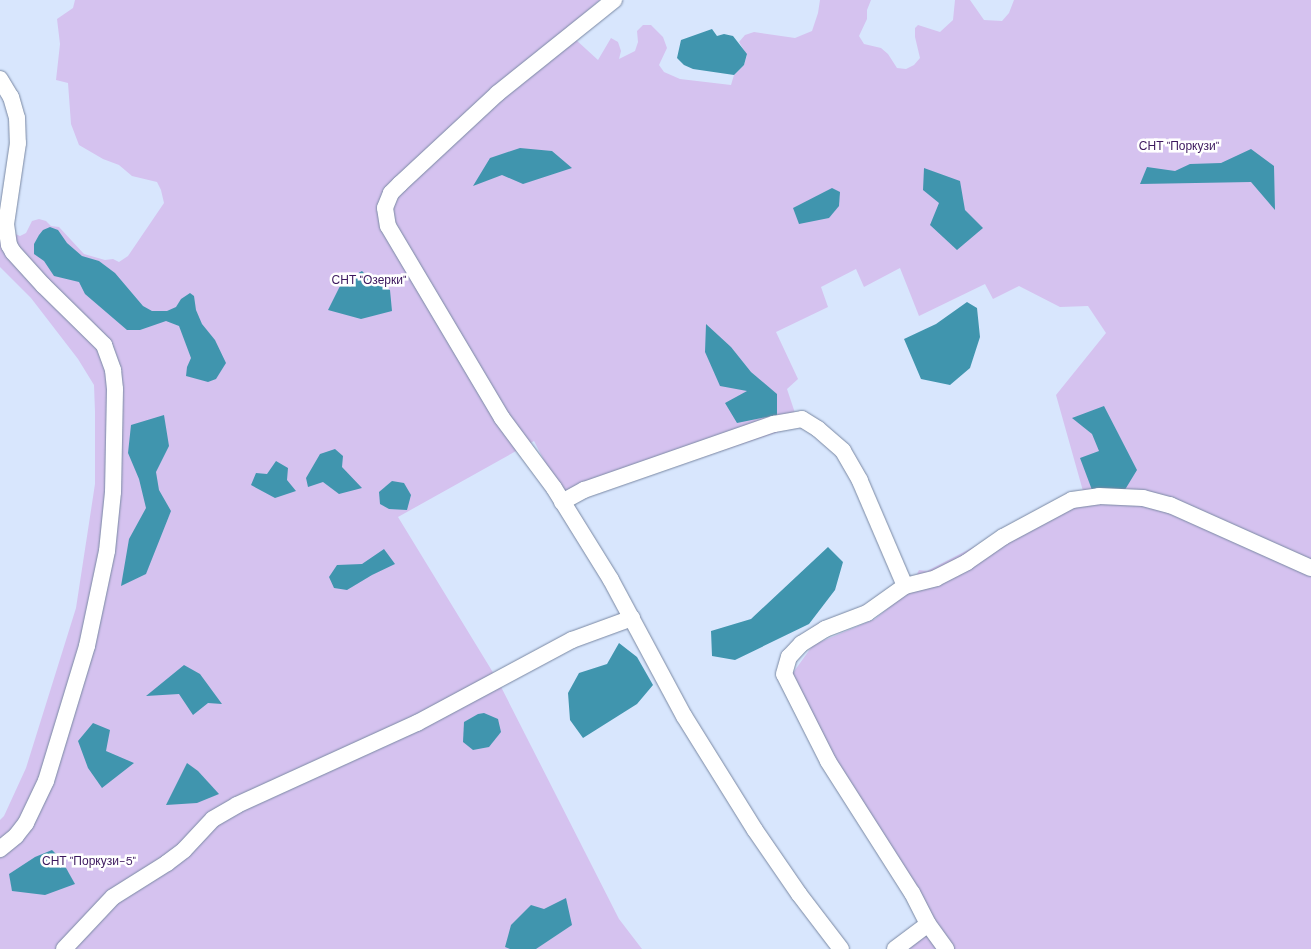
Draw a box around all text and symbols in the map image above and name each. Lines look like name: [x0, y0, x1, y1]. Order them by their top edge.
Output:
park label: СНТ "Поркузи": [1139, 140, 1219, 154]
park label: СНТ "Озерки": [332, 274, 406, 288]
park label: СНТ "Поркузи-5": [42, 855, 136, 869]

